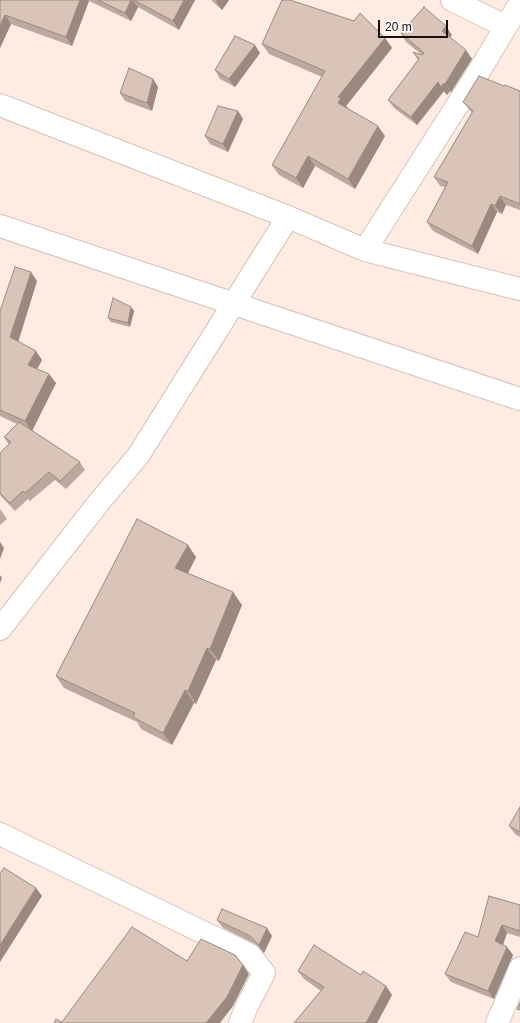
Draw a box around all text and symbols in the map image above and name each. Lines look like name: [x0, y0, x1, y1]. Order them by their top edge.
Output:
scale bar: [380, 12, 450, 38]
text: 20 m: [385, 20, 412, 34]

